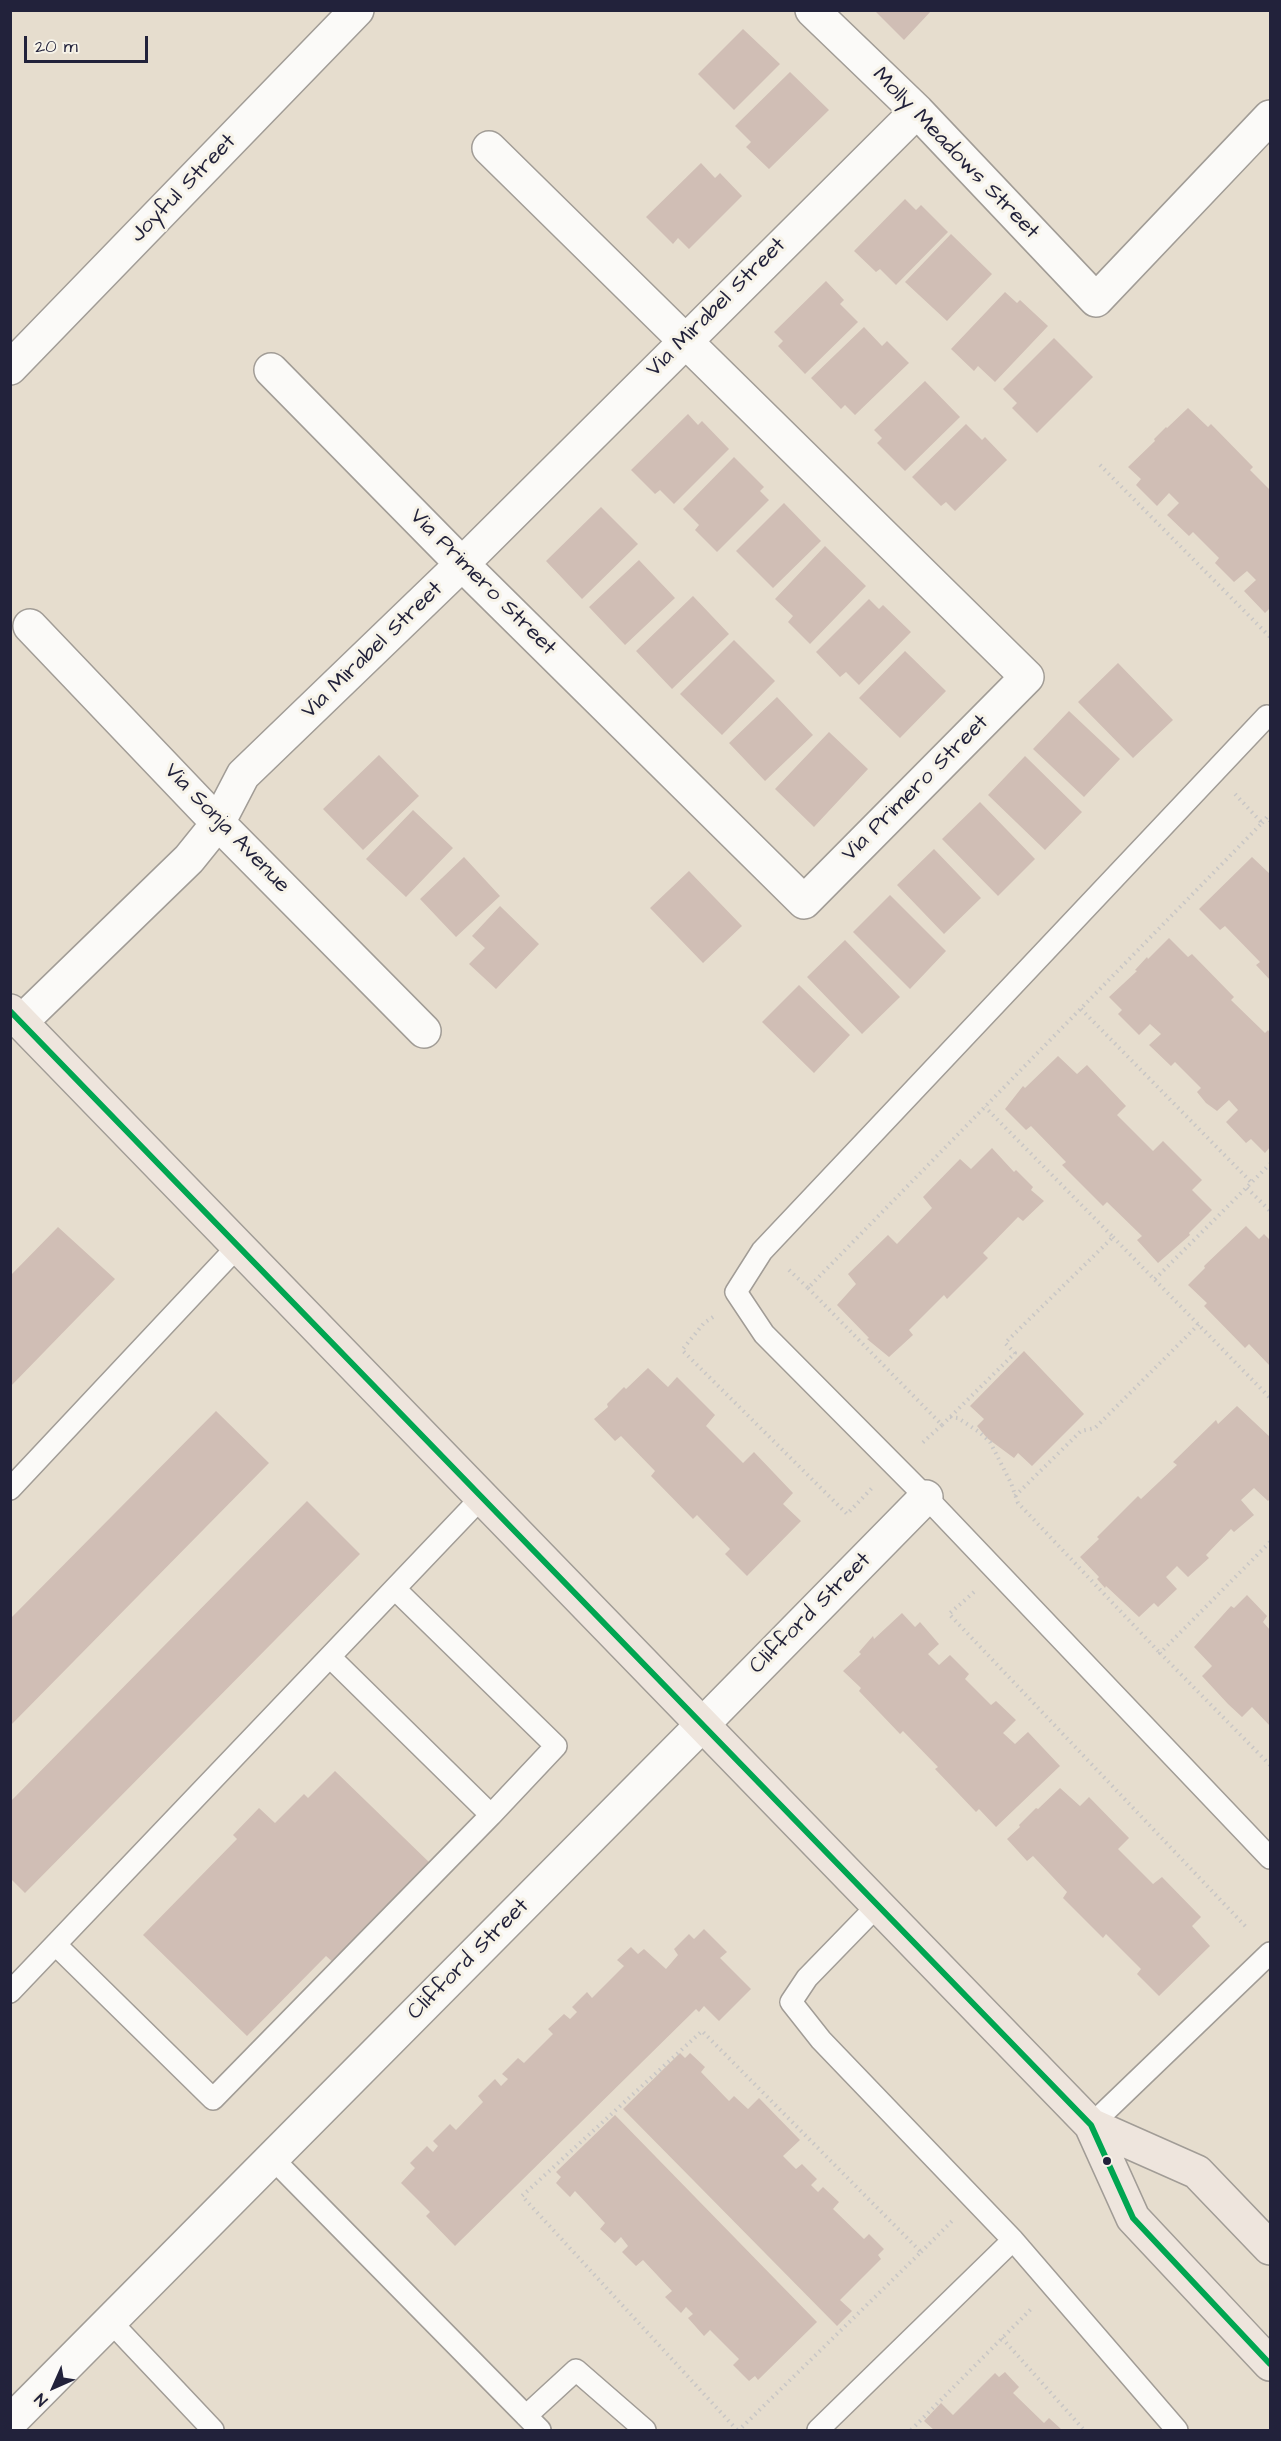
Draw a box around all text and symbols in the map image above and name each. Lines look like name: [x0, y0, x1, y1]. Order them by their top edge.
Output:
scale bar: [27, 24, 152, 62]
text: 20 m: [35, 34, 78, 59]
street label: Molly Meadows Street: [866, 63, 1044, 245]
street label: Joyful Street: [126, 129, 242, 249]
street label: Via Mirabel Street: [642, 233, 792, 383]
street label: Via Primero Street: [403, 504, 561, 662]
street label: Via Mirabel Street: [297, 577, 449, 725]
street label: Via Primero Street: [837, 710, 995, 868]
street label: Via Sonja Avenue: [157, 759, 295, 899]
street label: Clifford Street: [745, 1548, 877, 1680]
street label: Clifford Street: [403, 1894, 535, 2026]
unlabelled marker: [1101, 2155, 1113, 2167]
north arrow: [24, 2357, 84, 2417]
text: N: [30, 2388, 53, 2411]

